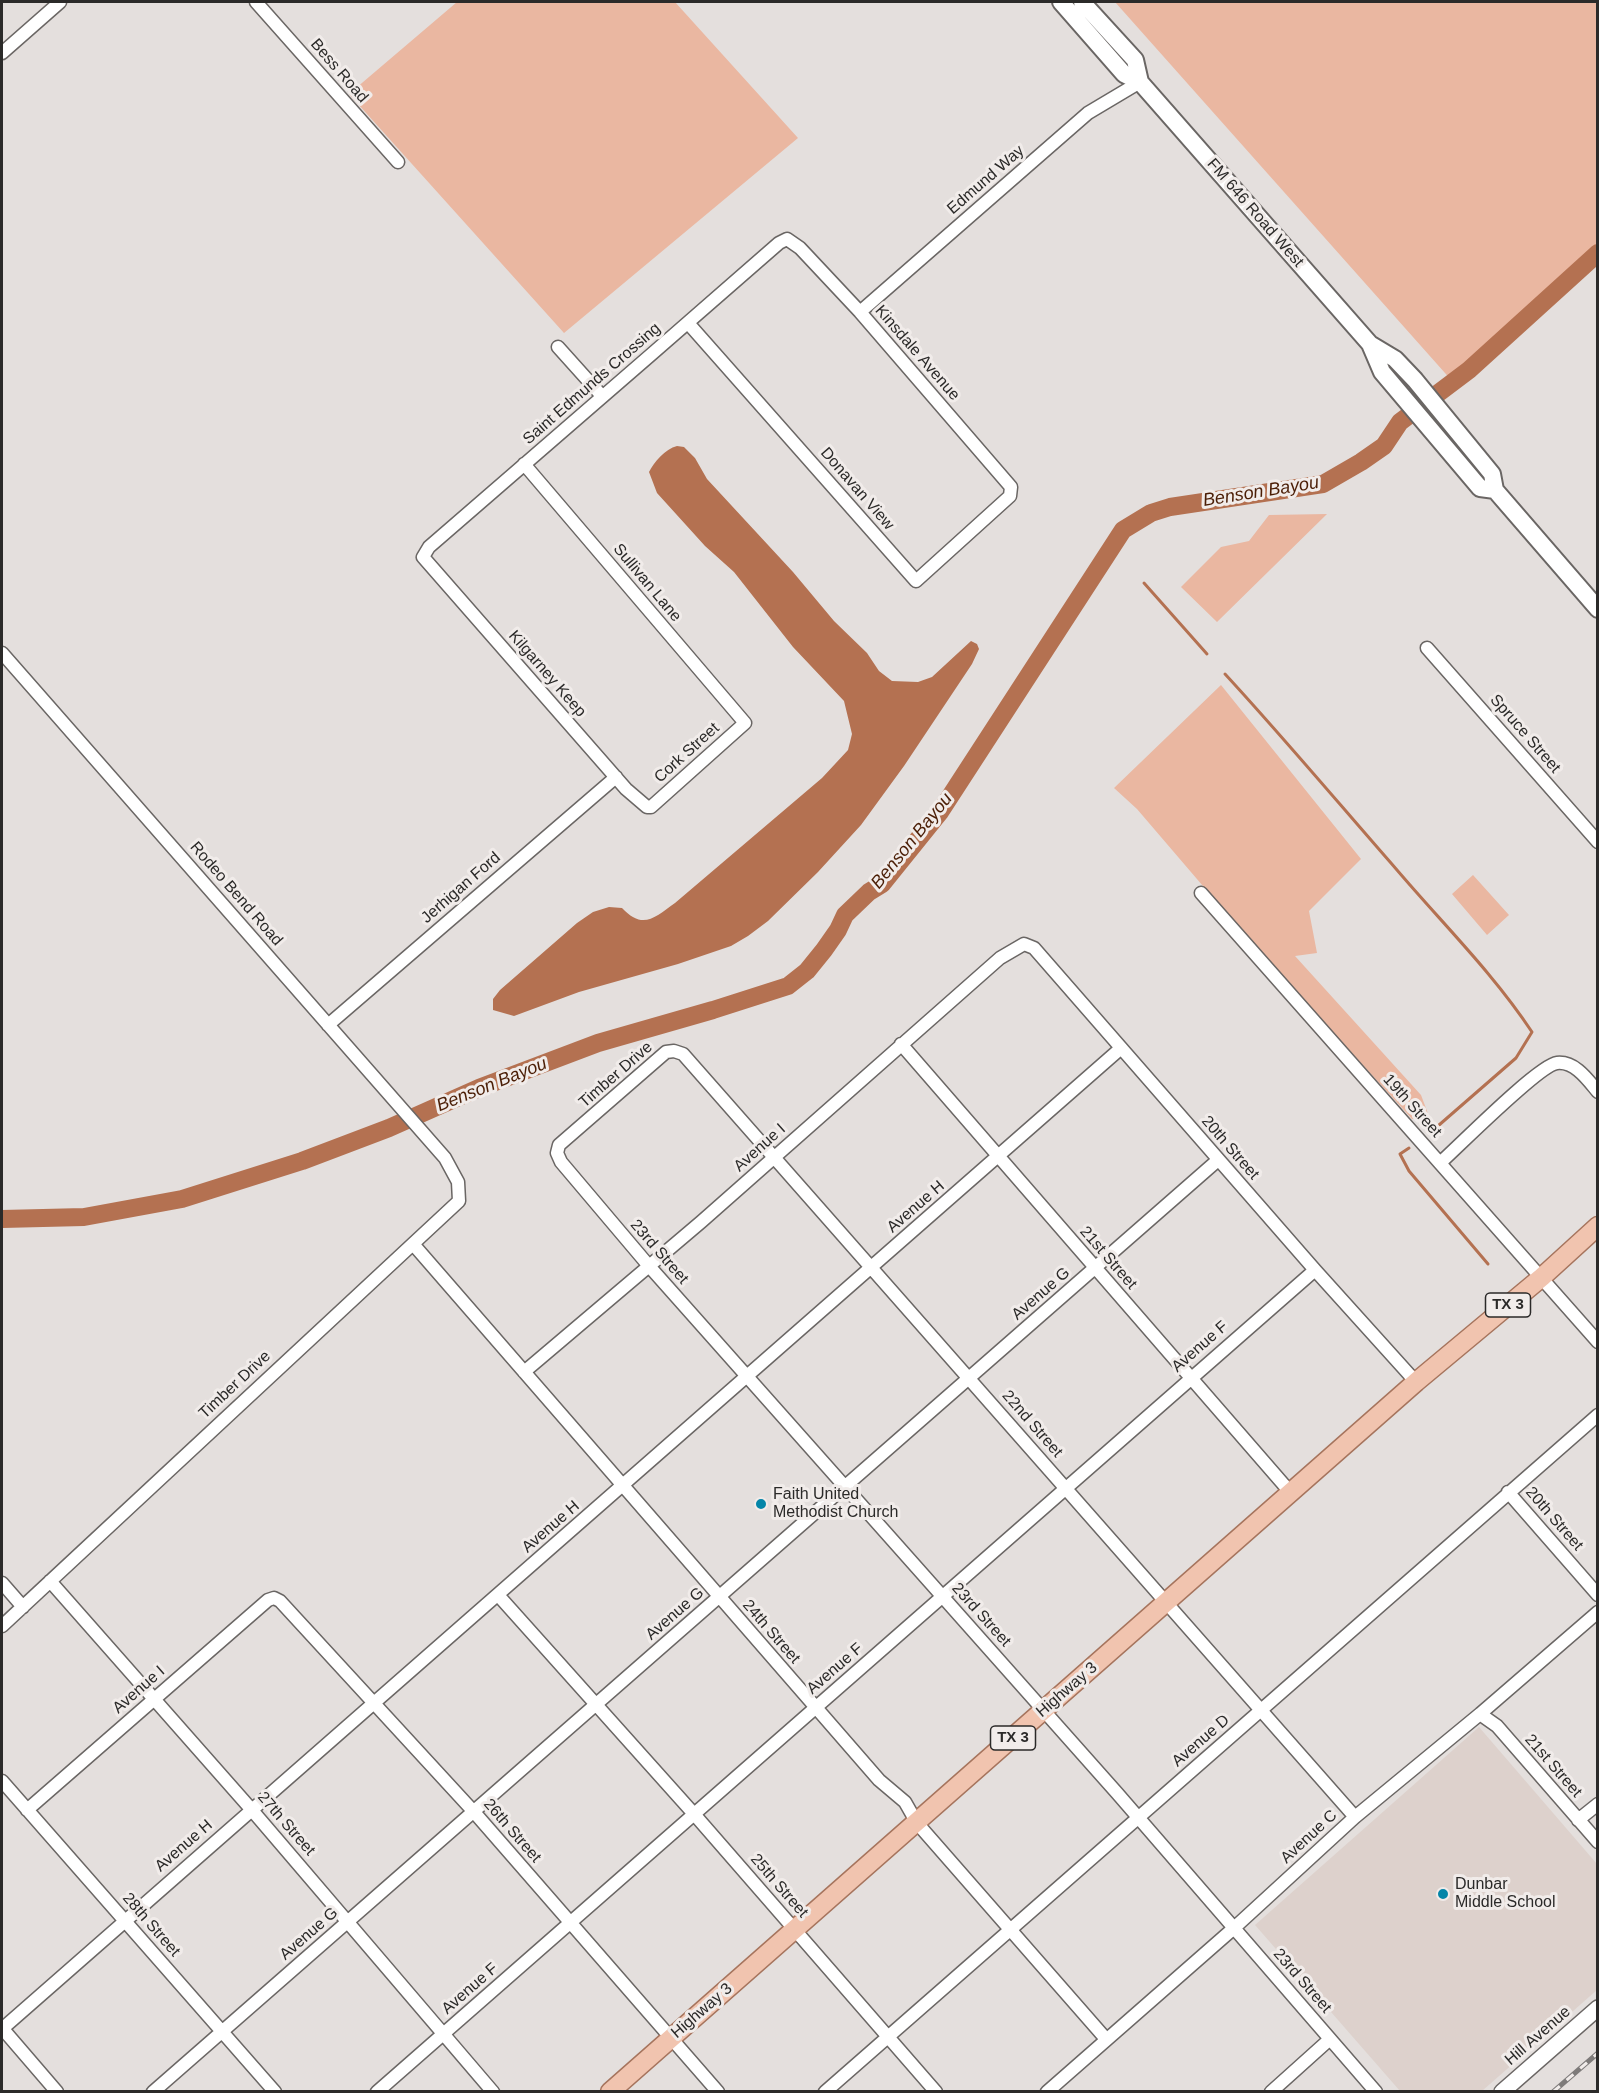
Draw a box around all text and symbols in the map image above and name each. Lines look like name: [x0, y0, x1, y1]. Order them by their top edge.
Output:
street label: Bess Road: [306, 35, 372, 107]
street label: Edmund Way: [944, 141, 1028, 219]
street label: FM 646 Road West: [1203, 155, 1307, 271]
street label: Kinsdale Avenue: [870, 301, 964, 405]
street label: Saint Edmunds Crossing: [519, 319, 665, 449]
street label: Donavan View: [816, 444, 898, 534]
water label: Benson Bayou: [1201, 472, 1321, 512]
street label: Sullivan Lane: [609, 540, 685, 626]
street label: Kilgarney Keep: [504, 627, 590, 721]
street label: Spruce Street: [1486, 691, 1564, 777]
street label: Cork Street: [651, 719, 723, 787]
water label: Benson Bayou: [867, 789, 957, 893]
street label: Rodeo Bend Road: [186, 838, 286, 950]
street label: Jerhigan Ford: [417, 848, 505, 928]
street label: Timber Drive: [575, 1038, 657, 1112]
water label: Benson Bayou: [434, 1053, 550, 1117]
street label: 19th Street: [1379, 1070, 1445, 1142]
street label: 20th Street: [1197, 1112, 1263, 1184]
street label: Avenue I: [730, 1120, 790, 1176]
street label: Avenue H: [883, 1177, 949, 1237]
street label: 23rd Street: [626, 1216, 692, 1288]
street label: 21st Street: [1075, 1223, 1141, 1293]
street label: Avenue G: [1008, 1264, 1074, 1324]
road number: TX 3: [1486, 1293, 1530, 1317]
street label: Avenue F: [1168, 1317, 1232, 1377]
street label: Timber Drive: [195, 1347, 275, 1423]
street label: 22nd Street: [998, 1386, 1066, 1462]
street label: 20th Street: [1521, 1483, 1587, 1555]
place label: Faith United Methodist Church: [773, 1485, 898, 1523]
street label: Avenue H: [518, 1497, 584, 1557]
marker: Faith United Methodist Church: [754, 1497, 768, 1511]
street label: 23rd Street: [947, 1579, 1015, 1651]
street label: Avenue G: [642, 1584, 708, 1644]
street label: 24th Street: [738, 1596, 804, 1668]
street label: Avenue F: [803, 1639, 867, 1699]
street label: Highway 3: [1033, 1658, 1101, 1722]
street label: Avenue I: [109, 1662, 169, 1718]
street label: Avenue D: [1168, 1711, 1234, 1771]
road number: TX 3: [990, 1726, 1036, 1750]
street label: 21st Street: [1520, 1731, 1586, 1801]
street label: 27th Street: [253, 1788, 319, 1860]
street label: 26th Street: [479, 1795, 545, 1867]
street label: Avenue C: [1277, 1806, 1341, 1868]
street label: Avenue H: [151, 1816, 217, 1876]
street label: 25th Street: [746, 1850, 812, 1922]
place label: Dunbar Middle School: [1455, 1875, 1556, 1913]
marker: Dunbar Middle School: [1436, 1887, 1450, 1901]
street label: 28th Street: [118, 1889, 184, 1961]
street label: Avenue G: [276, 1904, 342, 1964]
street label: 23rd Street: [1269, 1945, 1335, 2017]
street label: Avenue F: [438, 1959, 502, 2019]
street label: Highway 3: [668, 1979, 736, 2043]
street label: Hill Avenue: [1501, 2002, 1575, 2070]

